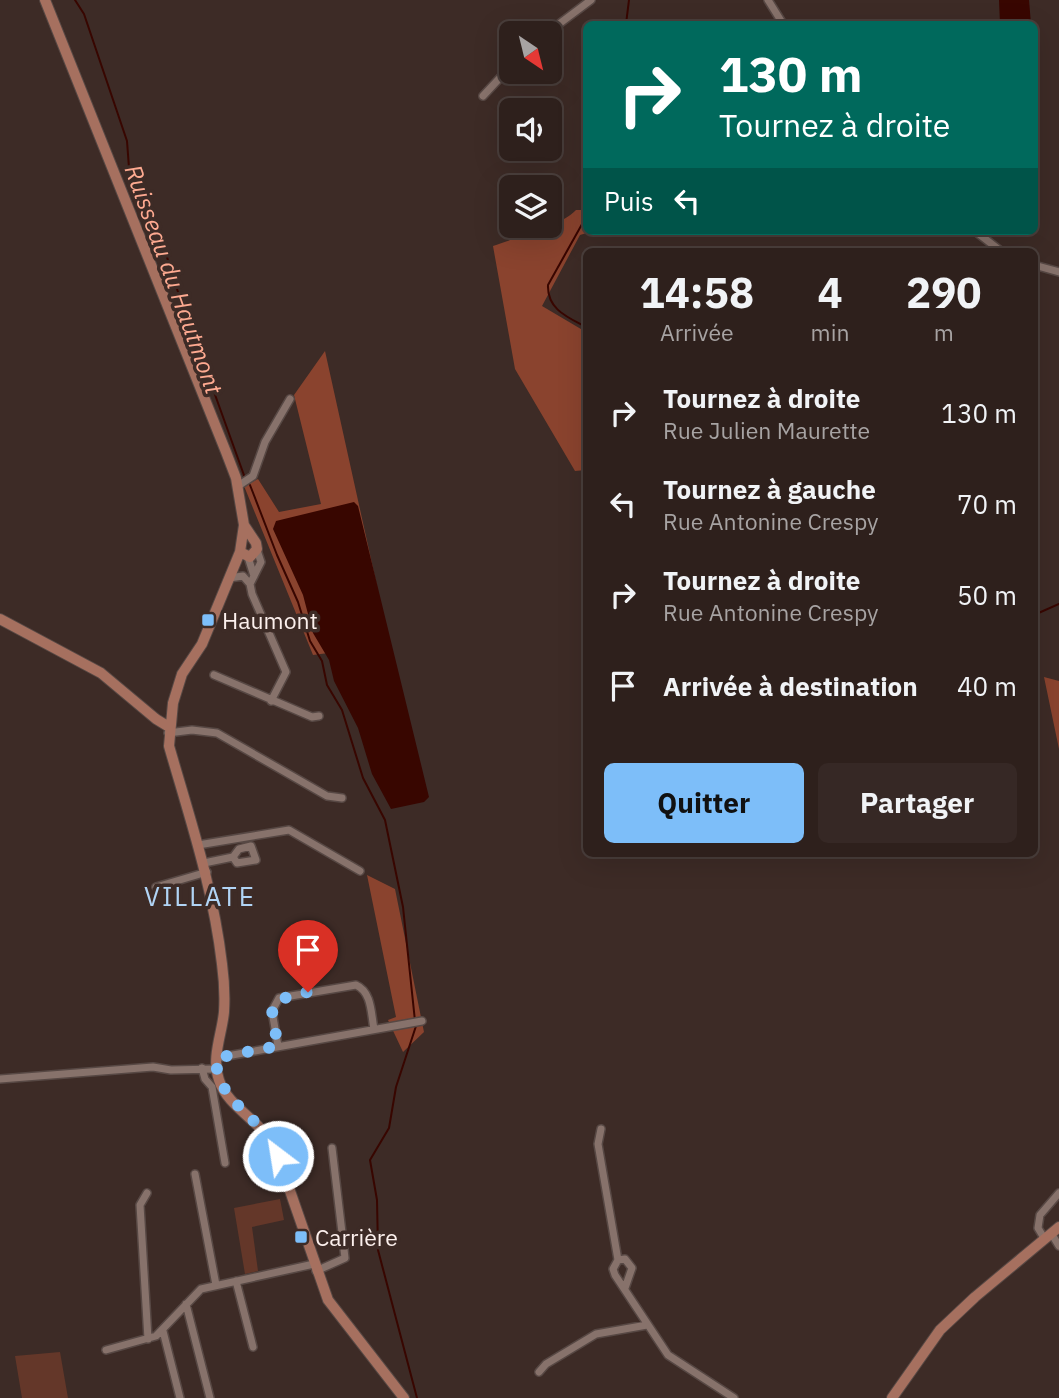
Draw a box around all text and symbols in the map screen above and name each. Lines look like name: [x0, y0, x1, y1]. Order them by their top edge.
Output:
north arrow: [499, 21, 562, 84]
map controls: [499, 21, 562, 238]
text: 130 m: [719, 42, 863, 105]
icon: right: [604, 49, 695, 140]
button: sound: [499, 98, 562, 161]
text: Tournez à droite: [719, 104, 950, 146]
water label: Ruisseau du Hautmont: [118, 160, 231, 399]
button: layers: [499, 175, 562, 238]
icon: left: [668, 182, 706, 220]
text: Puis: [604, 184, 654, 218]
text: 14:58: [639, 265, 754, 320]
text: 4: [817, 265, 843, 320]
text: 290: [906, 265, 982, 320]
text: Arrivée: [660, 317, 734, 347]
text: min: [811, 317, 849, 347]
text: m: [934, 317, 954, 347]
text: Tournez à droite: [663, 381, 860, 415]
icon: right: [604, 394, 642, 432]
text: 130 m: [941, 396, 1017, 430]
text: Rue Julien Maurette: [663, 415, 870, 445]
text: Tournez à gauche: [663, 472, 876, 506]
icon: left: [604, 485, 642, 523]
text: 70 m: [957, 487, 1017, 521]
text: Rue Antonine Crespy: [663, 506, 879, 536]
text: Tournez à droite: [663, 563, 860, 597]
icon: right: [604, 576, 642, 614]
text: 50 m: [957, 578, 1017, 612]
text: Rue Antonine Crespy: [663, 597, 879, 627]
place label: Haumont: [222, 605, 318, 635]
marker: Haumont: [200, 612, 216, 628]
icon: arrive: [604, 667, 642, 705]
text: Arrivée à destination: [663, 669, 918, 703]
text: 40 m: [957, 669, 1017, 703]
button: Quitter: [604, 763, 804, 843]
button: Partager: [818, 763, 1017, 843]
district label: VILLATE: [144, 879, 256, 913]
pin: [278, 920, 338, 992]
icon: arrive: [289, 931, 327, 969]
position arrow: [241, 1119, 315, 1193]
place label: Carrière: [315, 1222, 398, 1252]
marker: Carrière: [293, 1229, 309, 1245]

